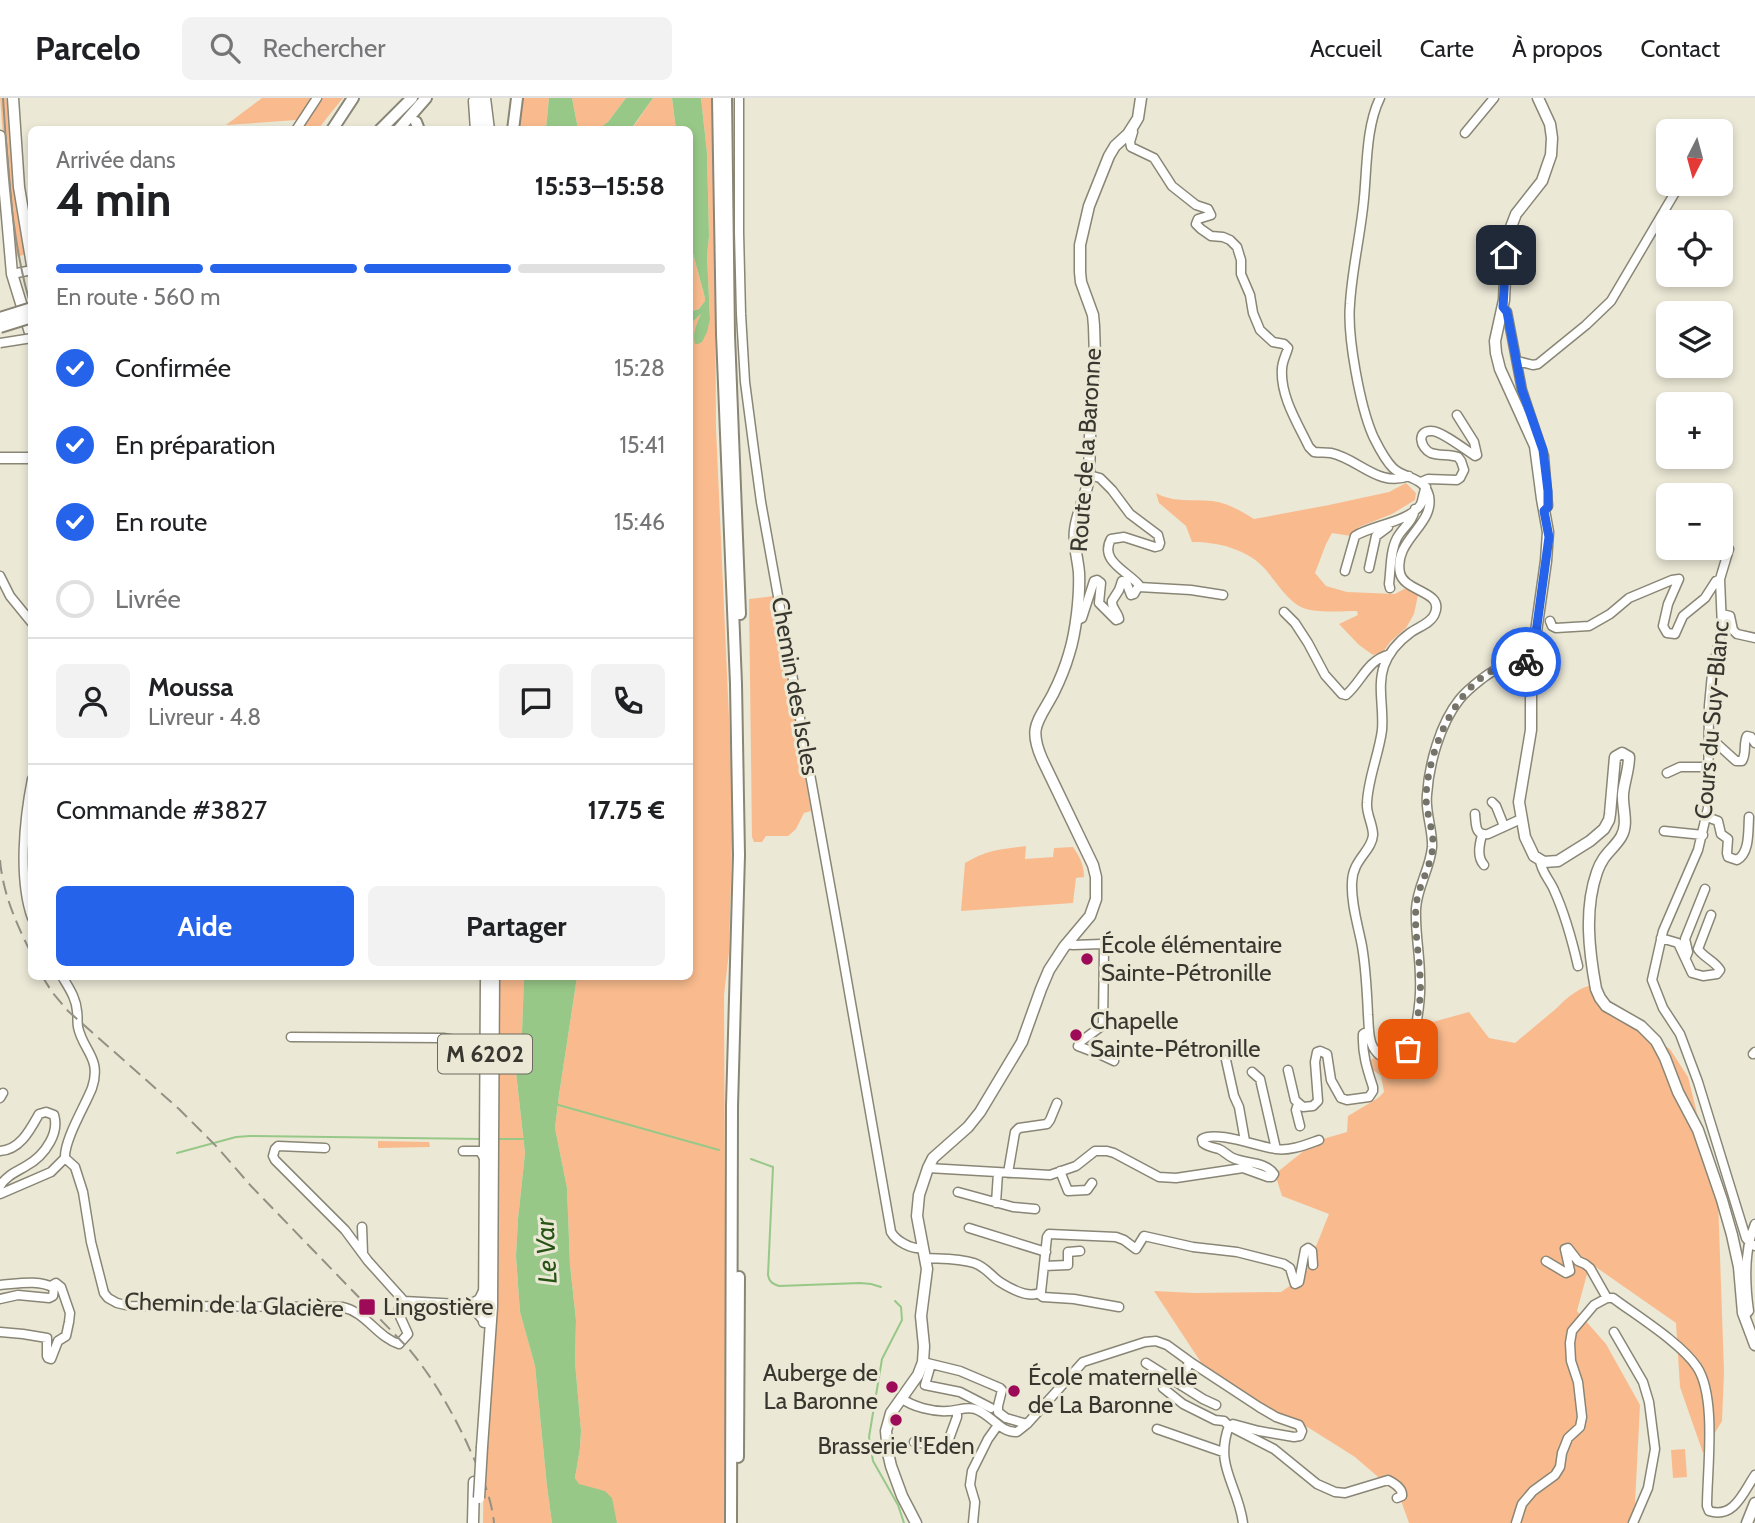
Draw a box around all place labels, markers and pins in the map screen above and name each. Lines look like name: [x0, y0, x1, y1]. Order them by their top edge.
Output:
pin: [1476, 225, 1536, 285]
place label: École élémentaire Sainte-Pétronille: [1101, 930, 1282, 987]
marker: École élémentaire Sainte-Pétronille: [1079, 951, 1095, 967]
place label: Chapelle Sainte-Pétronille: [1090, 1006, 1261, 1063]
pin: [1378, 1019, 1438, 1079]
marker: Chapelle Sainte-Pétronille: [1068, 1027, 1084, 1043]
place label: Lingostière: [383, 1292, 494, 1321]
marker: Lingostière: [357, 1297, 377, 1317]
place label: Auberge de La Baronne: [763, 1358, 878, 1415]
place label: École maternelle de La Baronne: [1028, 1362, 1197, 1419]
marker: Auberge de La Baronne: [884, 1379, 900, 1395]
marker: École maternelle de La Baronne: [1006, 1383, 1022, 1399]
marker: Brasserie l'Eden: [888, 1412, 904, 1428]
place label: Brasserie l'Eden: [817, 1431, 975, 1460]

